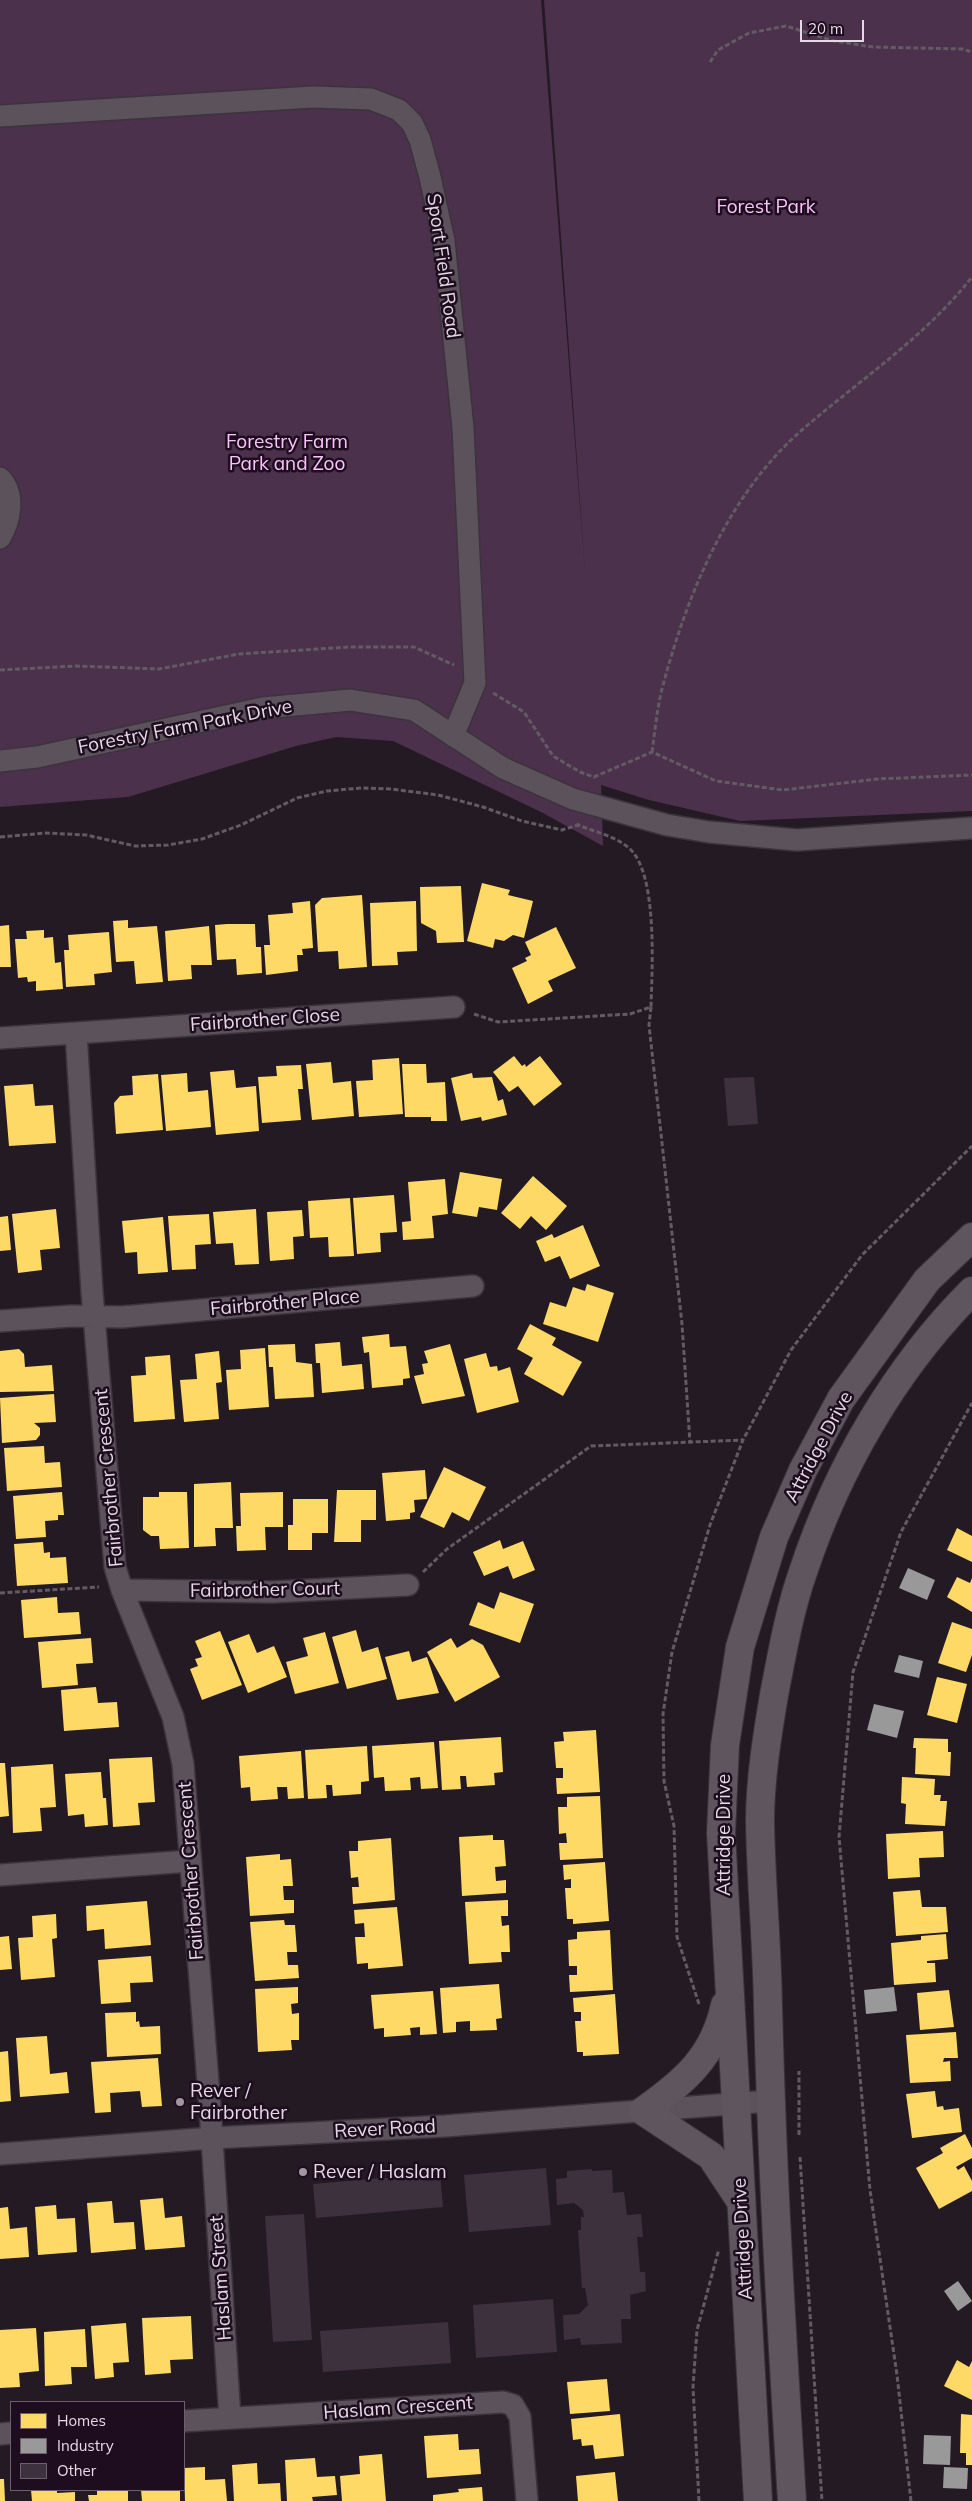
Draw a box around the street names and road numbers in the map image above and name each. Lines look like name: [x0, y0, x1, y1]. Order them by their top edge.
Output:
street label: Sport Field Road: [422, 192, 464, 340]
street label: Forestry Farm Park Drive: [76, 695, 294, 759]
street label: Fairbrother Close: [189, 1003, 341, 1037]
street label: Fairbrother Place: [209, 1285, 361, 1321]
street label: Fairbrother Crescent: [90, 1388, 128, 1568]
street label: Attridge Drive: [780, 1388, 858, 1506]
street label: Fairbrother Court: [190, 1577, 340, 1603]
street label: Attridge Drive: [713, 1774, 735, 1896]
street label: Fairbrother Crescent: [173, 1781, 209, 1961]
street label: Rever Road: [334, 2115, 436, 2143]
street label: Attridge Drive: [728, 2177, 758, 2301]
street label: Haslam Street: [205, 2215, 237, 2341]
street label: Haslam Crescent: [322, 2391, 474, 2425]

